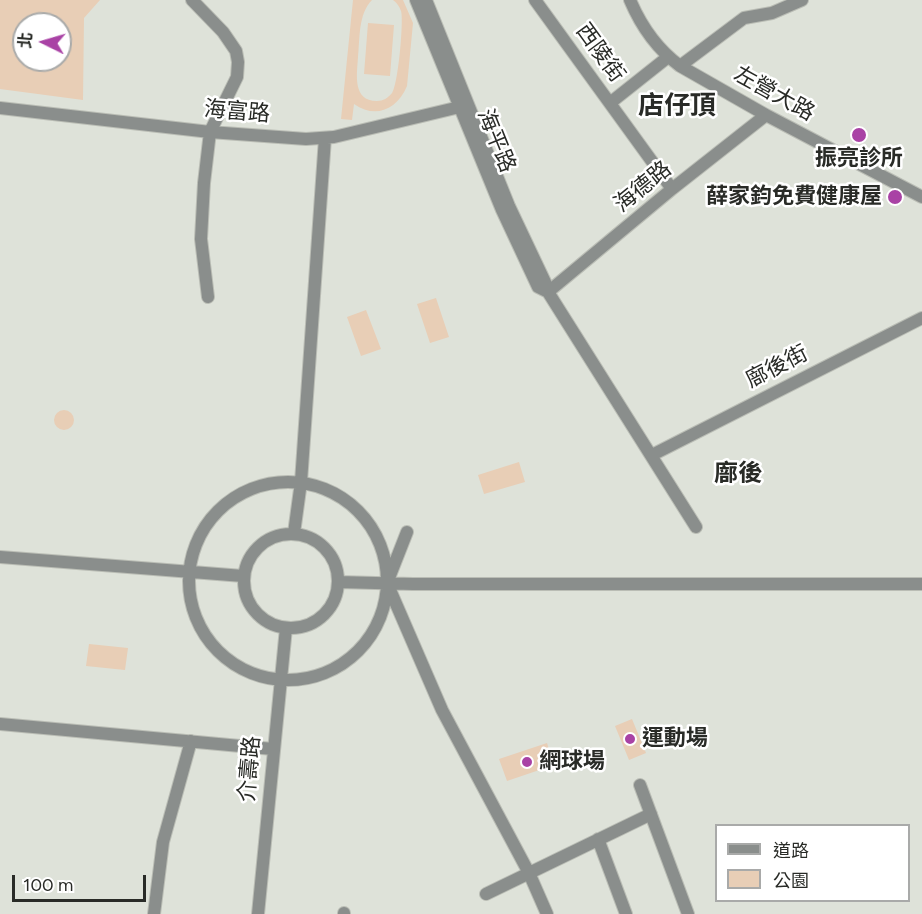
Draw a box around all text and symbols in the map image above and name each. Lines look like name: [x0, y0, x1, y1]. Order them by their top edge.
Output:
north arrow: [12, 12, 72, 72]
street label: 西陵街: [570, 19, 630, 87]
text: 北: [15, 32, 36, 49]
street label: 左營大路: [729, 61, 819, 127]
district label: 店仔頂: [638, 90, 716, 122]
street label: 海富路: [203, 96, 271, 128]
street label: 海平路: [471, 105, 521, 177]
marker: 振亮診所: [850, 126, 868, 144]
place label: 振亮診所: [815, 146, 903, 172]
street label: 海德路: [609, 156, 677, 218]
place label: 薛家鈞免費健康屋: [706, 184, 882, 210]
marker: 薛家鈞免費健康屋: [886, 188, 904, 206]
street label: 廍後街: [742, 340, 812, 394]
district label: 廍後: [714, 460, 762, 488]
place label: 運動場: [642, 726, 708, 752]
marker: 運動場: [623, 732, 637, 746]
street label: 介壽路: [234, 735, 266, 803]
place label: 網球場: [539, 749, 605, 775]
marker: 網球場: [520, 755, 534, 769]
legend: [715, 824, 910, 902]
text: 道路: [773, 840, 809, 862]
scale bar: [15, 863, 148, 901]
text: 公園: [773, 870, 809, 892]
text: 100 m: [23, 874, 73, 896]

